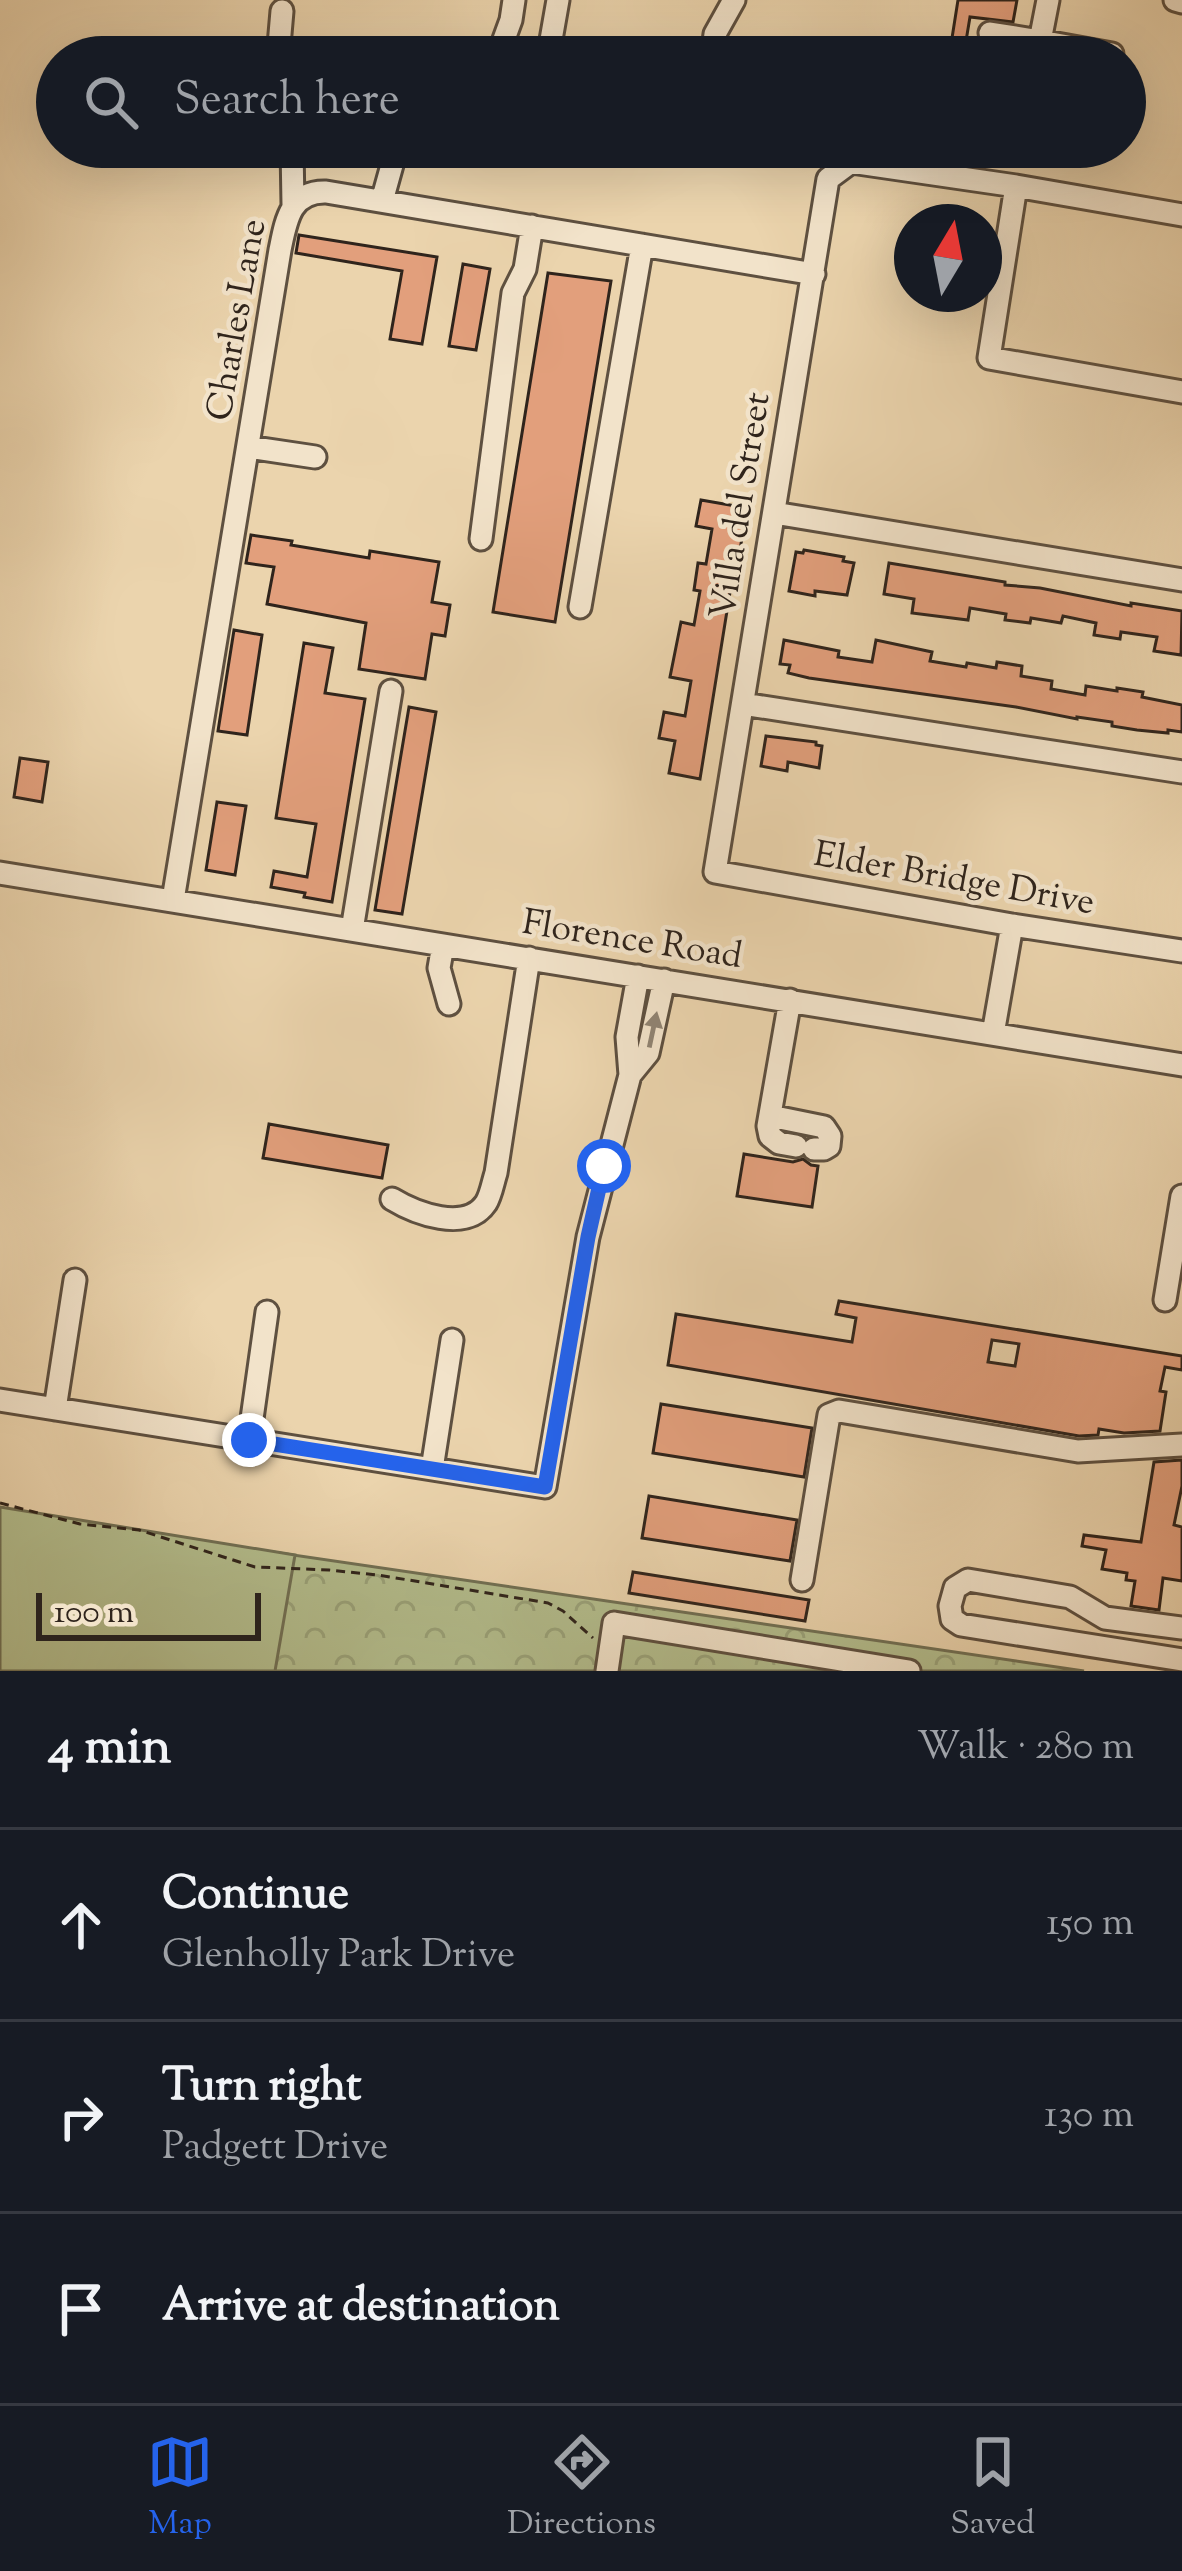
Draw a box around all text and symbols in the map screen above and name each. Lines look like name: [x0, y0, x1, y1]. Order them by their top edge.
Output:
search box: [36, 36, 1146, 168]
icon: search: [78, 69, 144, 135]
text: Search here: [174, 70, 400, 135]
north arrow: [894, 204, 1002, 312]
street label: Charles Lane: [195, 215, 281, 425]
street label: Villa del Street: [698, 389, 786, 623]
street label: Elder Bridge Drive: [810, 830, 1098, 930]
street label: Florence Road: [518, 898, 746, 984]
one-way arrow: [644, 1011, 663, 1049]
route start: [577, 1139, 631, 1193]
route end: [222, 1413, 276, 1467]
scale bar: [36, 1587, 261, 1640]
text: 100 m: [54, 1590, 134, 1638]
text: 4 min: [48, 1713, 171, 1786]
text: Walk · 280 m: [917, 1721, 1134, 1777]
text: Continue: [162, 1864, 349, 1929]
icon: ahead: [48, 1892, 114, 1958]
text: 150 m: [1046, 1897, 1134, 1953]
text: Glenholly Park Drive: [162, 1929, 515, 1985]
text: Turn right: [162, 2056, 361, 2121]
icon: right: [48, 2084, 114, 2150]
text: 130 m: [1044, 2089, 1134, 2145]
text: Padgett Drive: [162, 2121, 388, 2177]
icon: arrive: [48, 2276, 114, 2342]
text: Arrive at destination: [162, 2276, 560, 2341]
tab: Map: [147, 2429, 213, 2549]
tab: Directions: [507, 2429, 656, 2549]
tab: Saved: [950, 2429, 1035, 2549]

